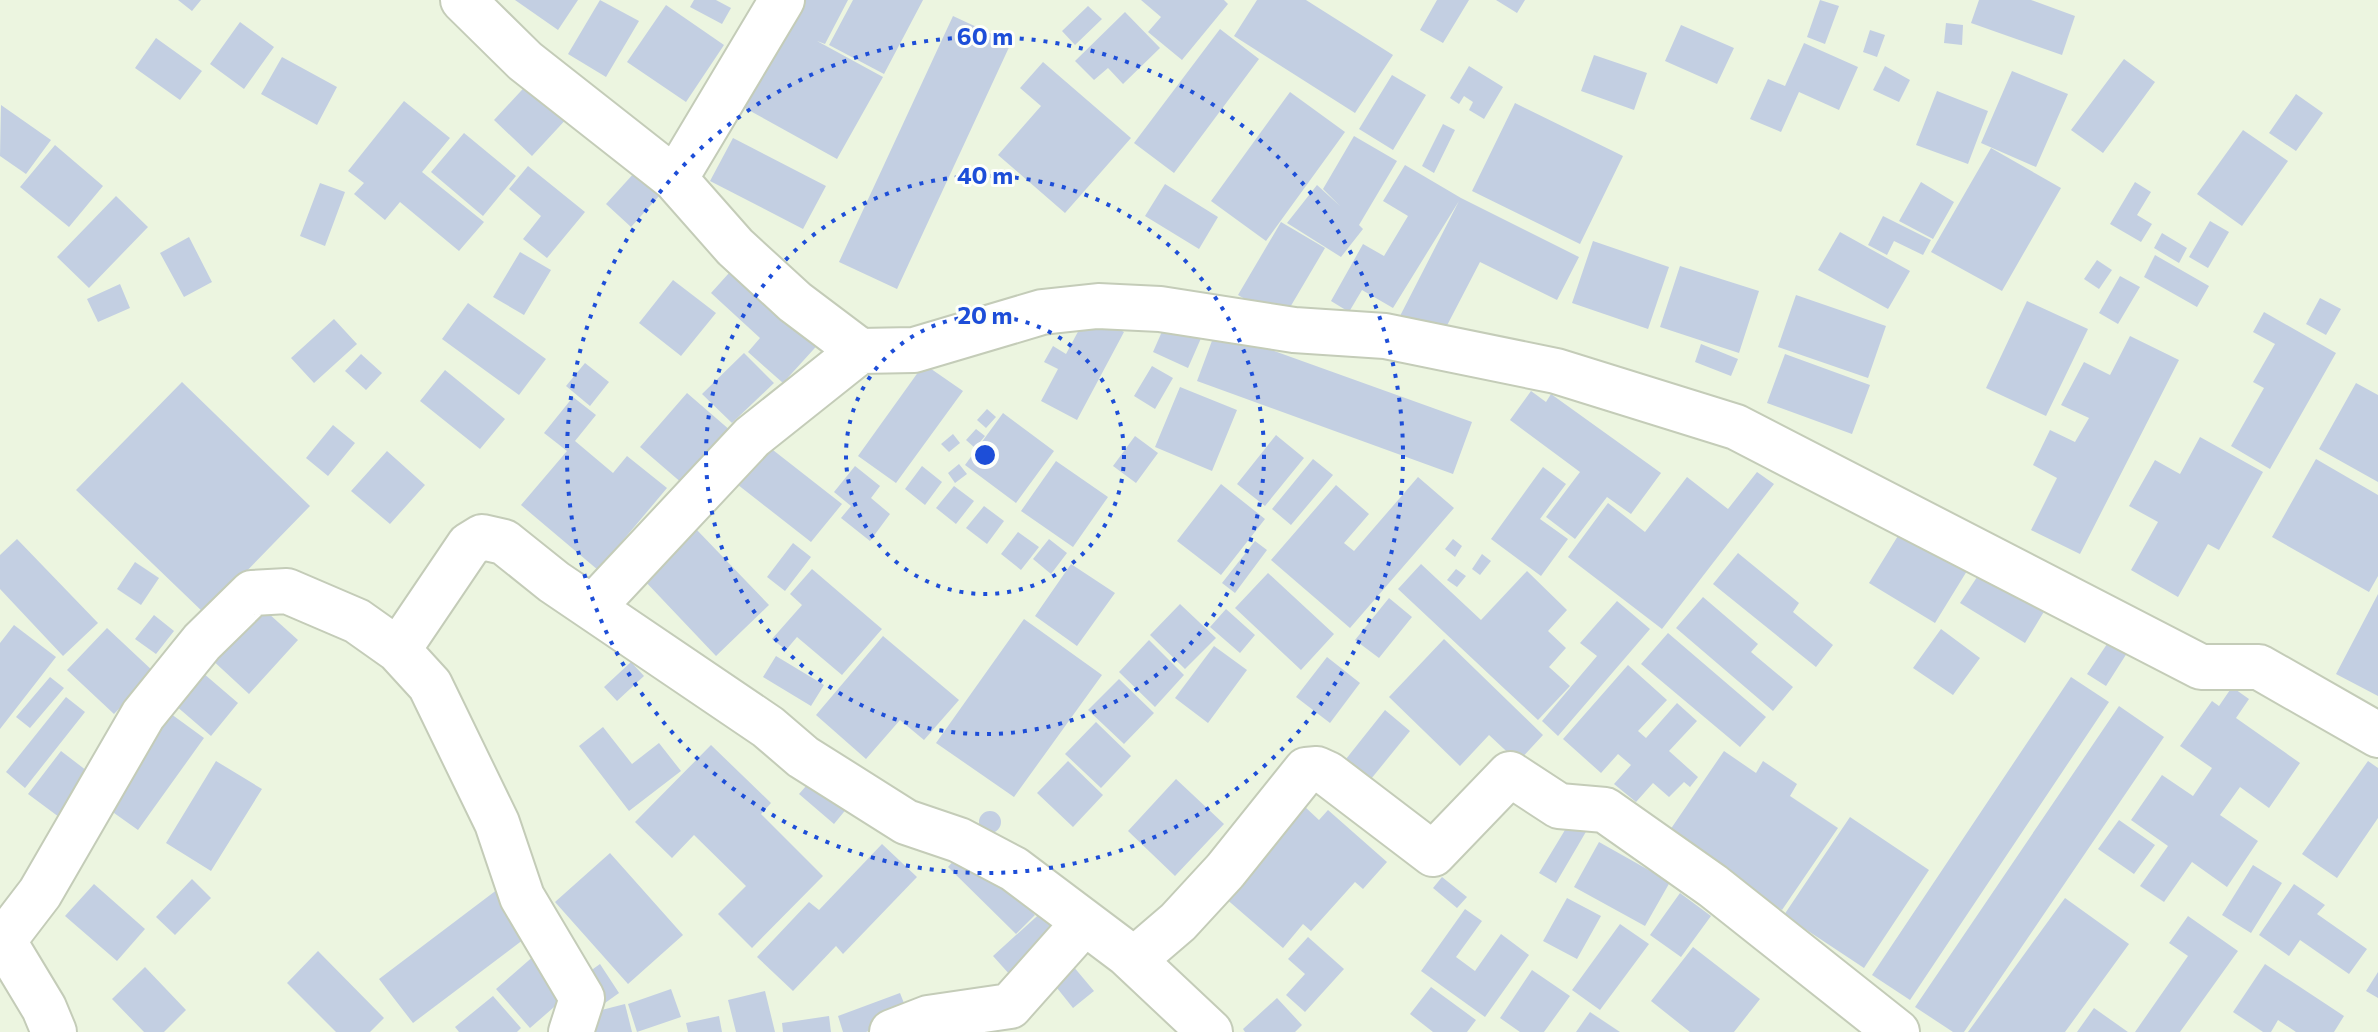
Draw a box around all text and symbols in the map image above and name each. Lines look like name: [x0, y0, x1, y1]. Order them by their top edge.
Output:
text: 60 m: [957, 21, 1013, 50]
text: 40 m: [957, 160, 1013, 189]
text: 20 m: [958, 300, 1012, 329]
centre of rings: [971, 441, 999, 469]

